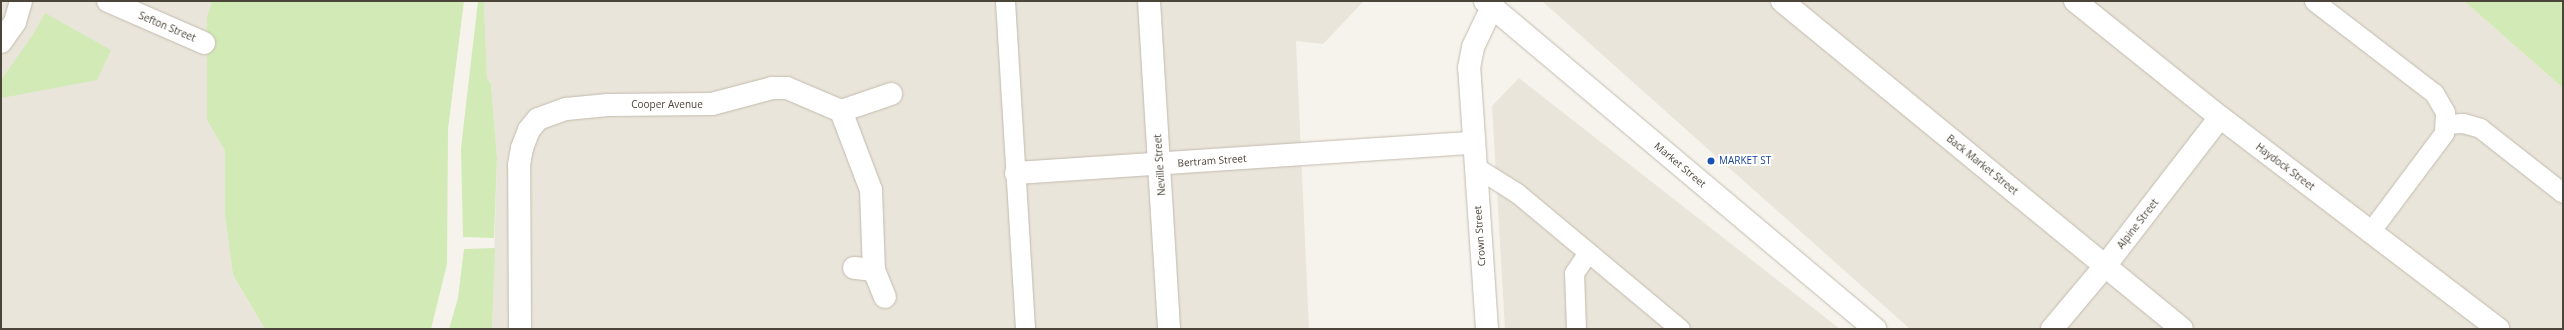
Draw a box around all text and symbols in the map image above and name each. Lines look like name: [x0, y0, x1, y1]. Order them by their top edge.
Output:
street label: Sefton Street: [137, 10, 197, 44]
street label: Cooper Avenue: [631, 99, 703, 111]
street label: Back Market Street: [1944, 133, 2020, 197]
street label: Neville Street: [1152, 134, 1168, 196]
street label: Market Street: [1652, 140, 1708, 190]
street label: Haydock Street: [2253, 141, 2317, 193]
street label: Bertram Street: [1177, 153, 1247, 169]
place label: MARKET ST: [1719, 155, 1771, 167]
marker: MARKET ST: [1706, 156, 1716, 166]
street label: Alpine Street: [2115, 197, 2161, 251]
street label: Crown Street: [1472, 205, 1488, 267]

